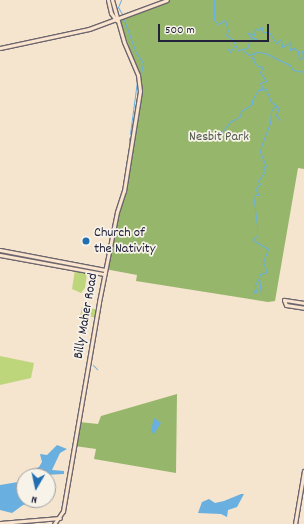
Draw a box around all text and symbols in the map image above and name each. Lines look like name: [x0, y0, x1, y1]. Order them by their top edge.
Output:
scale bar: [160, 16, 271, 42]
text: 500 m: [165, 22, 195, 39]
park label: Nesbit Park: [189, 129, 249, 145]
place label: Church of the Nativity: [94, 225, 155, 258]
marker: Church of the Nativity: [81, 236, 91, 246]
street label: Billy Maher Road: [70, 272, 102, 360]
north arrow: [16, 468, 56, 508]
text: N: [30, 491, 38, 507]

